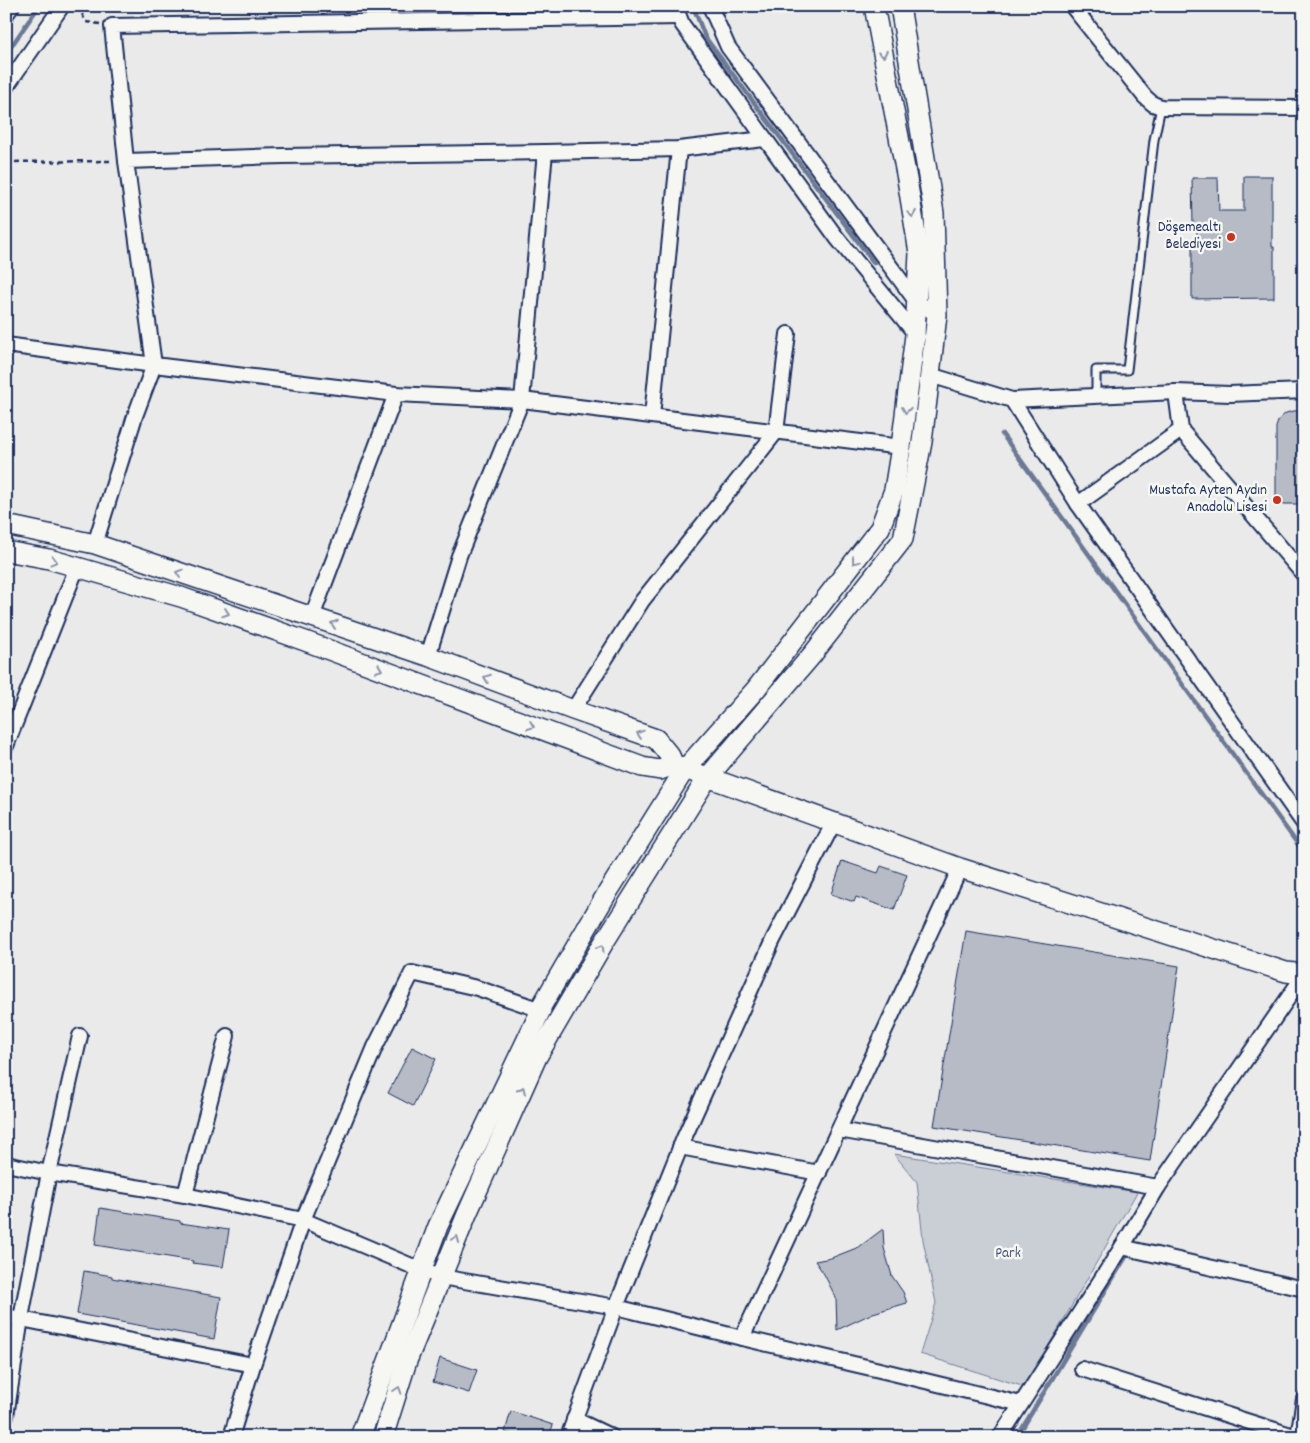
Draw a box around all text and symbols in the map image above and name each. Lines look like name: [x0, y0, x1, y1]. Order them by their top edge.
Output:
one-way arrow: [877, 50, 888, 59]
one-way arrow: [907, 210, 917, 218]
place label: Döşemealtı Belediyesi: [1158, 217, 1221, 256]
marker: Döşemealtı Belediyesi: [1225, 231, 1237, 243]
one-way arrow: [901, 407, 912, 415]
place label: Mustafa Ayten Aydın Anadolu Lisesi: [1149, 480, 1267, 519]
marker: Mustafa Ayten Aydın Anadolu Lisesi: [1271, 494, 1283, 506]
one-way arrow: [50, 555, 58, 566]
one-way arrow: [852, 555, 860, 564]
one-way arrow: [176, 568, 184, 578]
one-way arrow: [221, 607, 230, 617]
one-way arrow: [330, 620, 338, 630]
one-way arrow: [374, 662, 383, 673]
one-way arrow: [483, 674, 492, 684]
one-way arrow: [526, 719, 535, 730]
one-way arrow: [636, 730, 644, 740]
one-way arrow: [594, 945, 604, 954]
one-way arrow: [515, 1086, 526, 1095]
one-way arrow: [450, 1235, 461, 1244]
park label: Park: [995, 1243, 1021, 1265]
one-way arrow: [392, 1387, 402, 1395]

